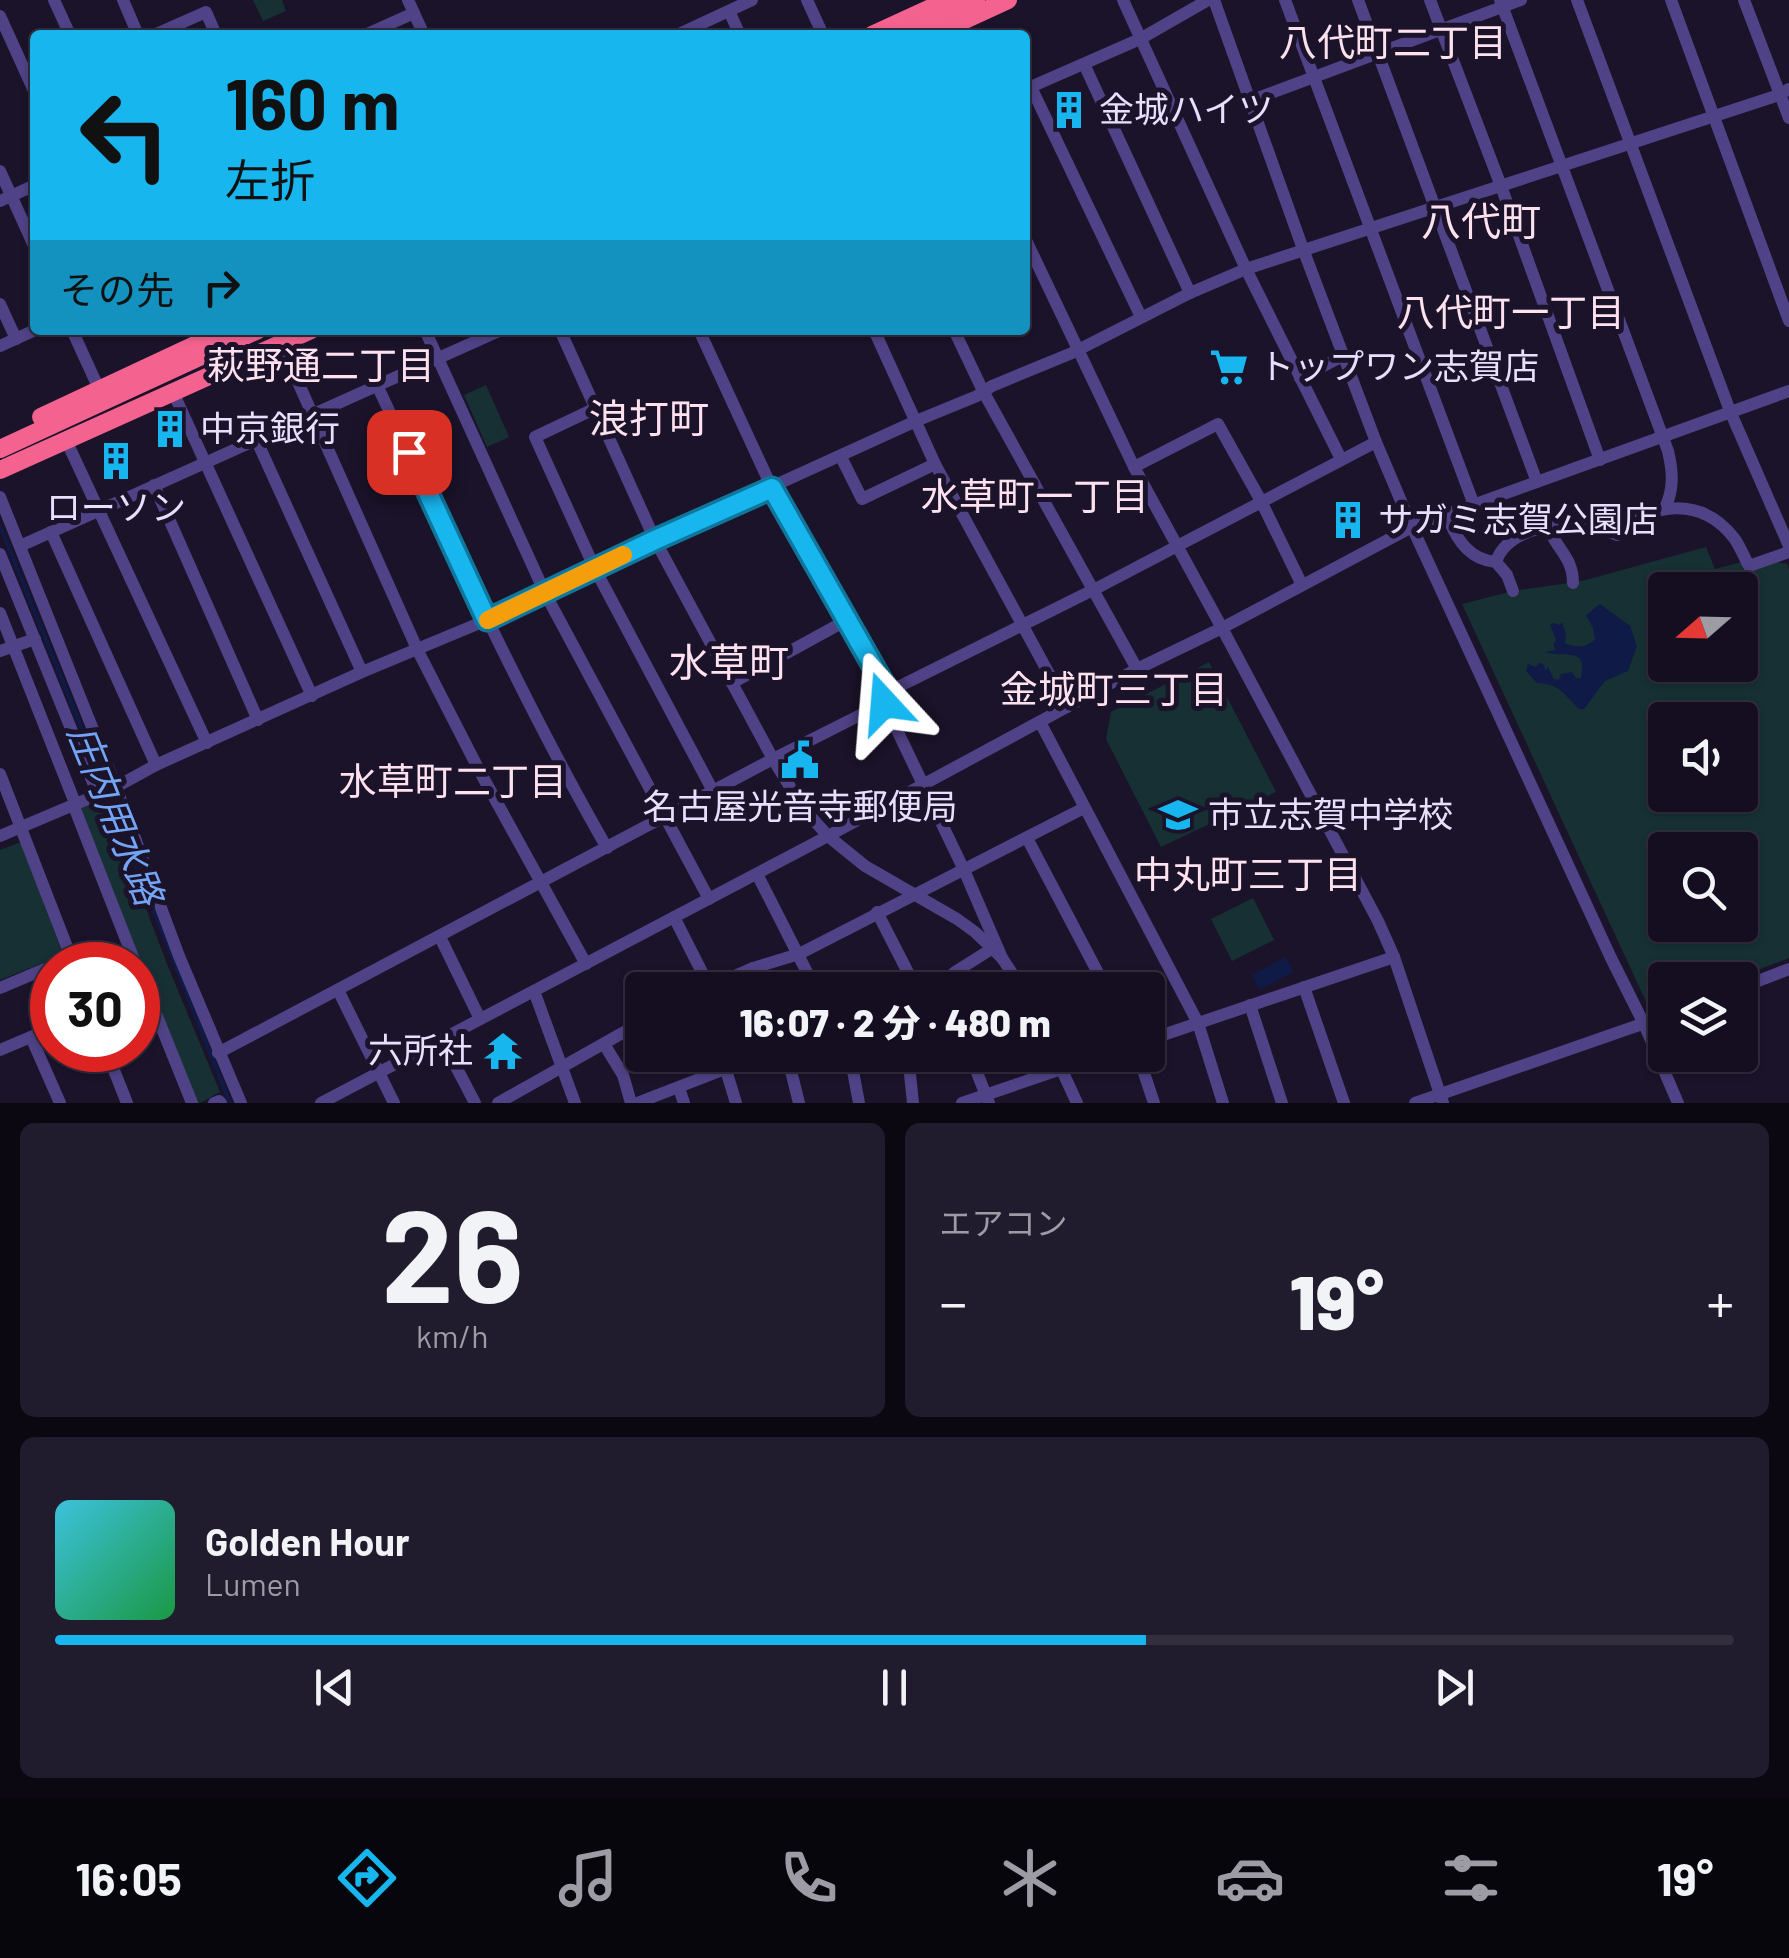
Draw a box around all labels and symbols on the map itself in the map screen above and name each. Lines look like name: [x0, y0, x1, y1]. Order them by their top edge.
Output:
district label: 八代町二丁目: [1279, 18, 1507, 64]
place label: 金城ハイツ: [1099, 87, 1273, 129]
building icon: 金城ハイツ: [1048, 89, 1090, 131]
district label: 八代町: [1421, 196, 1541, 244]
district label: 八代町一丁目: [1397, 288, 1625, 334]
district label: 萩野通二丁目: [207, 341, 435, 387]
place label: トップワン志賀店: [1259, 344, 1539, 386]
supermarket icon: トップワン志賀店: [1208, 346, 1250, 388]
district label: 浪打町: [589, 393, 709, 441]
place label: 中京銀行: [200, 406, 340, 448]
building icon: 中京銀行: [149, 408, 191, 450]
pin: [367, 410, 452, 495]
building icon: ローソン: [95, 440, 137, 482]
district label: 水草町一丁目: [921, 472, 1149, 518]
place label: ローソン: [46, 485, 186, 527]
place label: サガミ志賀公園店: [1378, 497, 1658, 539]
building icon: サガミ志賀公園店: [1327, 499, 1369, 541]
north arrow: [1648, 572, 1758, 682]
district label: 水草町: [669, 637, 789, 685]
position arrow: [832, 651, 936, 755]
district label: 金城町三丁目: [1000, 665, 1228, 711]
water label: 庄内用水路: [60, 718, 175, 914]
public building icon: 名古屋光音寺郵便局: [779, 739, 821, 781]
district label: 水草町二丁目: [339, 757, 567, 803]
place label: 名古屋光音寺郵便局: [642, 784, 958, 826]
place label: 市立志賀中学校: [1208, 792, 1453, 834]
school or university icon: 市立志賀中学校: [1157, 794, 1199, 836]
district label: 中丸町三丁目: [1134, 850, 1362, 896]
speed limit sign: 30: [30, 942, 160, 1072]
place label: 六所社: [368, 1028, 473, 1070]
temple icon: 六所社: [482, 1030, 524, 1072]

